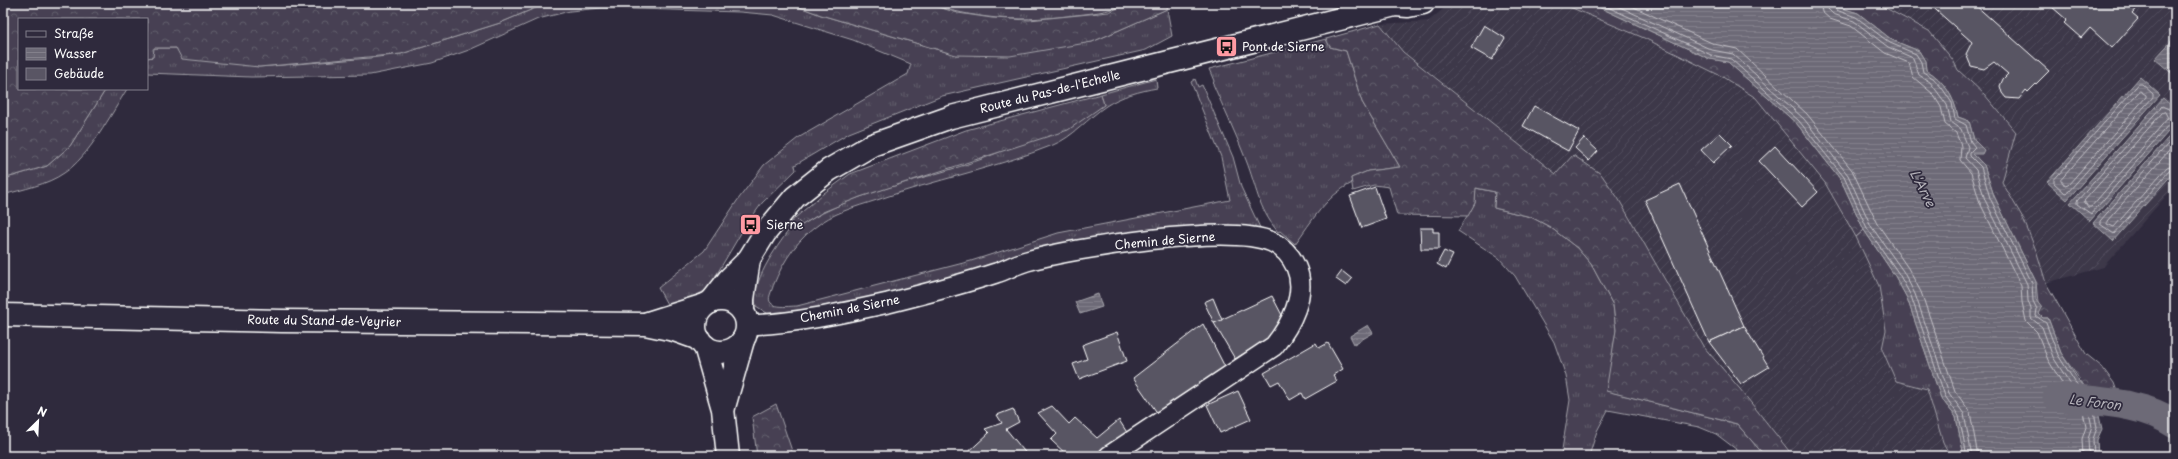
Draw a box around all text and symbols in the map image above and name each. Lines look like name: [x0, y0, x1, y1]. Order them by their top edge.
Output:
legend: [18, 18, 148, 90]
text: Straße: [54, 24, 94, 42]
bus stop icon: Pont de Sierne: [1214, 34, 1240, 60]
place label: Pont de Sierne: [1242, 37, 1325, 55]
text: Wasser: [54, 44, 97, 62]
text: Gebäude: [54, 64, 104, 82]
street label: Route du Pas-de-l'Echelle: [978, 65, 1122, 117]
water label: L'Arve: [1906, 166, 1941, 211]
bus stop icon: Sierne: [738, 212, 764, 238]
place label: Sierne: [766, 215, 804, 233]
street label: Chemin de Sierne: [1114, 227, 1216, 253]
street label: Chemin de Sierne: [798, 289, 901, 327]
street label: Route du Stand-de-Veyrier: [247, 310, 402, 330]
water label: Le Foron: [2068, 389, 2123, 414]
north arrow: [18, 401, 58, 441]
text: N: [35, 402, 50, 421]

